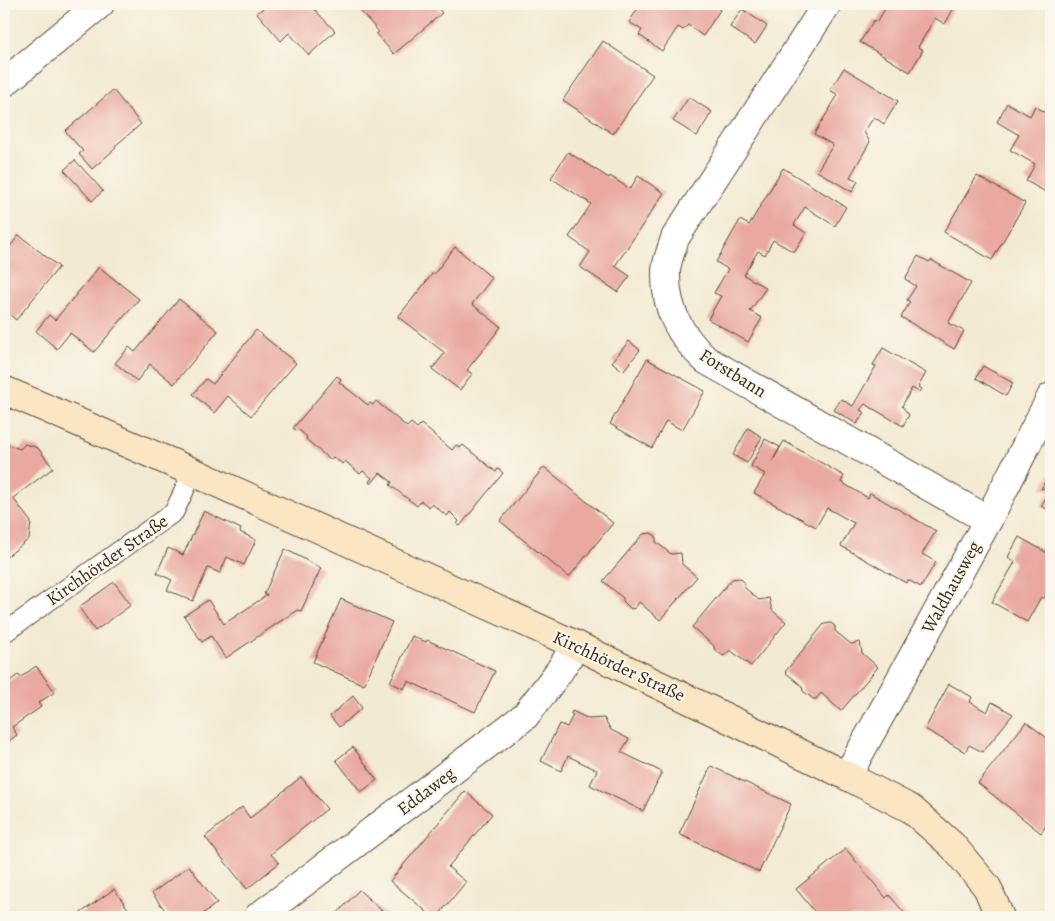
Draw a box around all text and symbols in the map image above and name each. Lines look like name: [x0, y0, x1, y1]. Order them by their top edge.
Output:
street label: Forstbann: [695, 343, 771, 403]
street label: Kirchhörder Straße: [42, 509, 172, 611]
street label: Waldhausweg: [915, 537, 986, 638]
street label: Kirchhörder Straße: [549, 625, 689, 707]
street label: Eddaweg: [392, 761, 460, 821]

